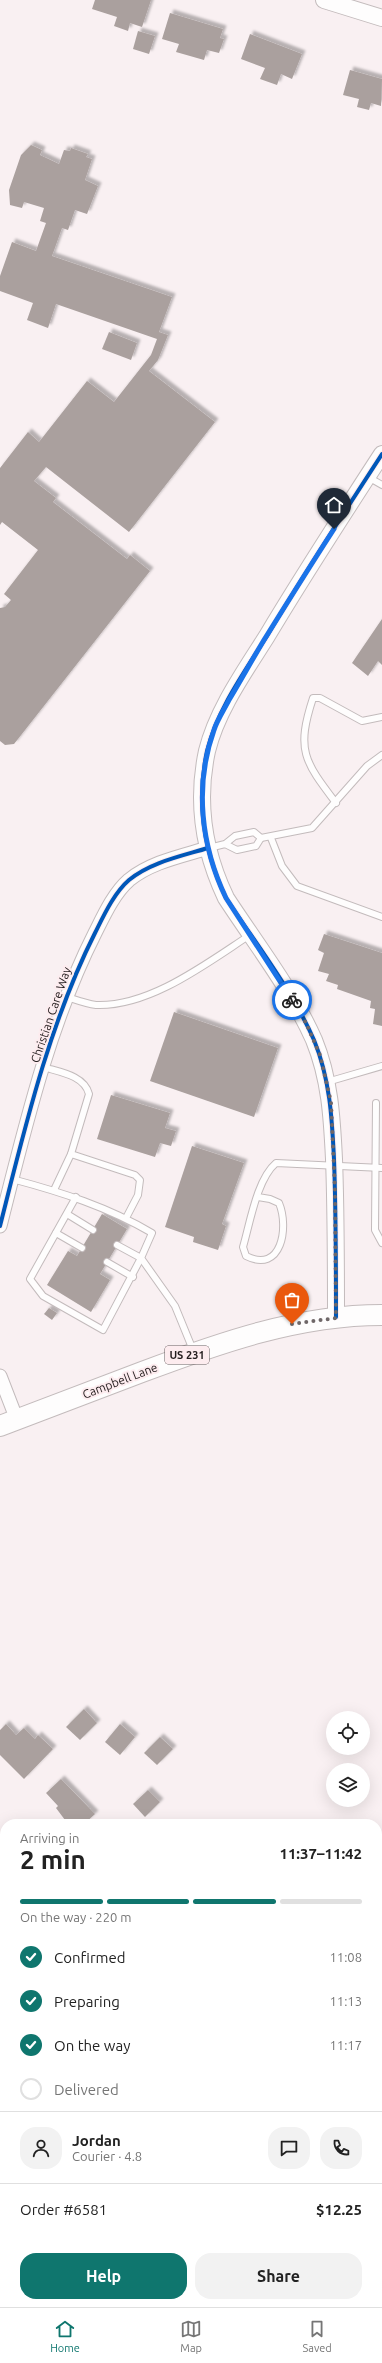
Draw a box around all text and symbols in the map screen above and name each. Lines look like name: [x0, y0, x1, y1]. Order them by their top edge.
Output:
pin: [317, 488, 351, 529]
icon: home: [323, 494, 345, 516]
street label: Christian Care Way: [28, 965, 73, 1064]
courier: [272, 980, 312, 1020]
icon: bike: [281, 989, 303, 1011]
pin: [275, 1283, 309, 1324]
icon: bag: [281, 1289, 303, 1311]
road number: US 231: [165, 1346, 209, 1364]
street label: Campbell Lane: [80, 1360, 159, 1401]
map controls: [326, 1711, 370, 1807]
button: locate: [326, 1711, 370, 1755]
button: layers: [326, 1763, 370, 1807]
text: Arriving in: [20, 1831, 79, 1845]
text: 2 min: [20, 1845, 86, 1874]
text: 11:37–11:42: [279, 1845, 362, 1862]
text: On the way · 220 m: [20, 1910, 132, 1924]
icon: check: [20, 1946, 42, 1968]
text: Confirmed: [54, 1949, 126, 1966]
text: 11:08: [329, 1950, 362, 1964]
icon: check: [20, 1990, 42, 2012]
text: Preparing: [54, 1993, 120, 2010]
text: 11:13: [329, 1994, 362, 2008]
icon: check: [20, 2034, 42, 2056]
text: On the way: [54, 2037, 130, 2054]
text: 11:17: [329, 2038, 362, 2052]
text: Delivered: [54, 2081, 119, 2098]
button: person: [20, 2127, 62, 2169]
button: chat: [268, 2127, 310, 2169]
button: phone: [320, 2127, 362, 2169]
text: Jordan: [72, 2132, 121, 2149]
text: Courier · 4.8: [72, 2149, 142, 2163]
text: Order #6581: [20, 2201, 107, 2218]
text: $12.25: [316, 2201, 362, 2218]
button: Help: [20, 2253, 187, 2299]
button: Share: [195, 2253, 362, 2299]
tab: Home: [50, 2318, 80, 2354]
tab: Map: [180, 2318, 202, 2354]
tab: Saved: [303, 2318, 332, 2354]

